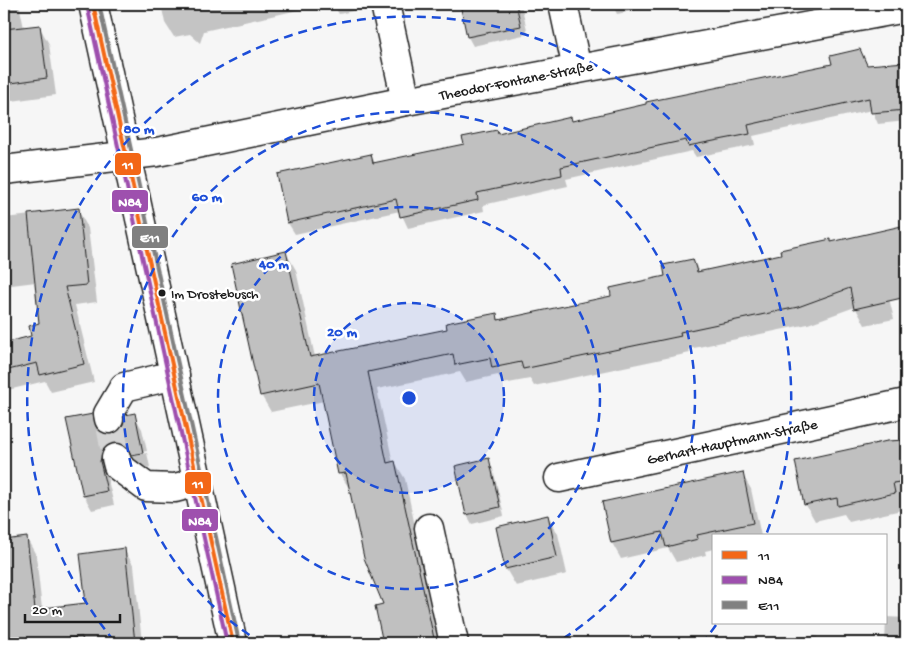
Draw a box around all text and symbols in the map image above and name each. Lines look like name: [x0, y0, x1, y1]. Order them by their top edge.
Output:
street label: Theodor-Fontane-Straße: [437, 58, 595, 106]
text: 80 m: [124, 121, 155, 139]
line badge: 11: [114, 152, 142, 176]
text: 11: [121, 158, 134, 175]
line badge: N84: [111, 189, 149, 213]
text: 60 m: [192, 189, 223, 207]
text: N84: [118, 195, 142, 212]
line badge: E11: [131, 225, 169, 249]
text: E11: [140, 231, 160, 248]
text: 40 m: [258, 256, 289, 274]
place label: Im Drostebusch: [171, 287, 259, 304]
marker: Im Drostebusch: [157, 288, 167, 298]
text: 20 m: [327, 324, 357, 342]
centre of rings: [400, 389, 418, 407]
street label: Gerhart-Hauptmann-Straße: [645, 416, 820, 470]
line badge: 11: [184, 471, 212, 495]
text: 11: [191, 477, 204, 494]
line badge: N84: [181, 508, 219, 532]
text: N84: [188, 514, 212, 531]
legend: [712, 534, 888, 624]
text: 11: [757, 548, 770, 566]
text: N84: [758, 572, 783, 590]
scale bar: [25, 592, 120, 624]
text: E11: [758, 598, 779, 616]
text: 20 m: [32, 602, 62, 620]

